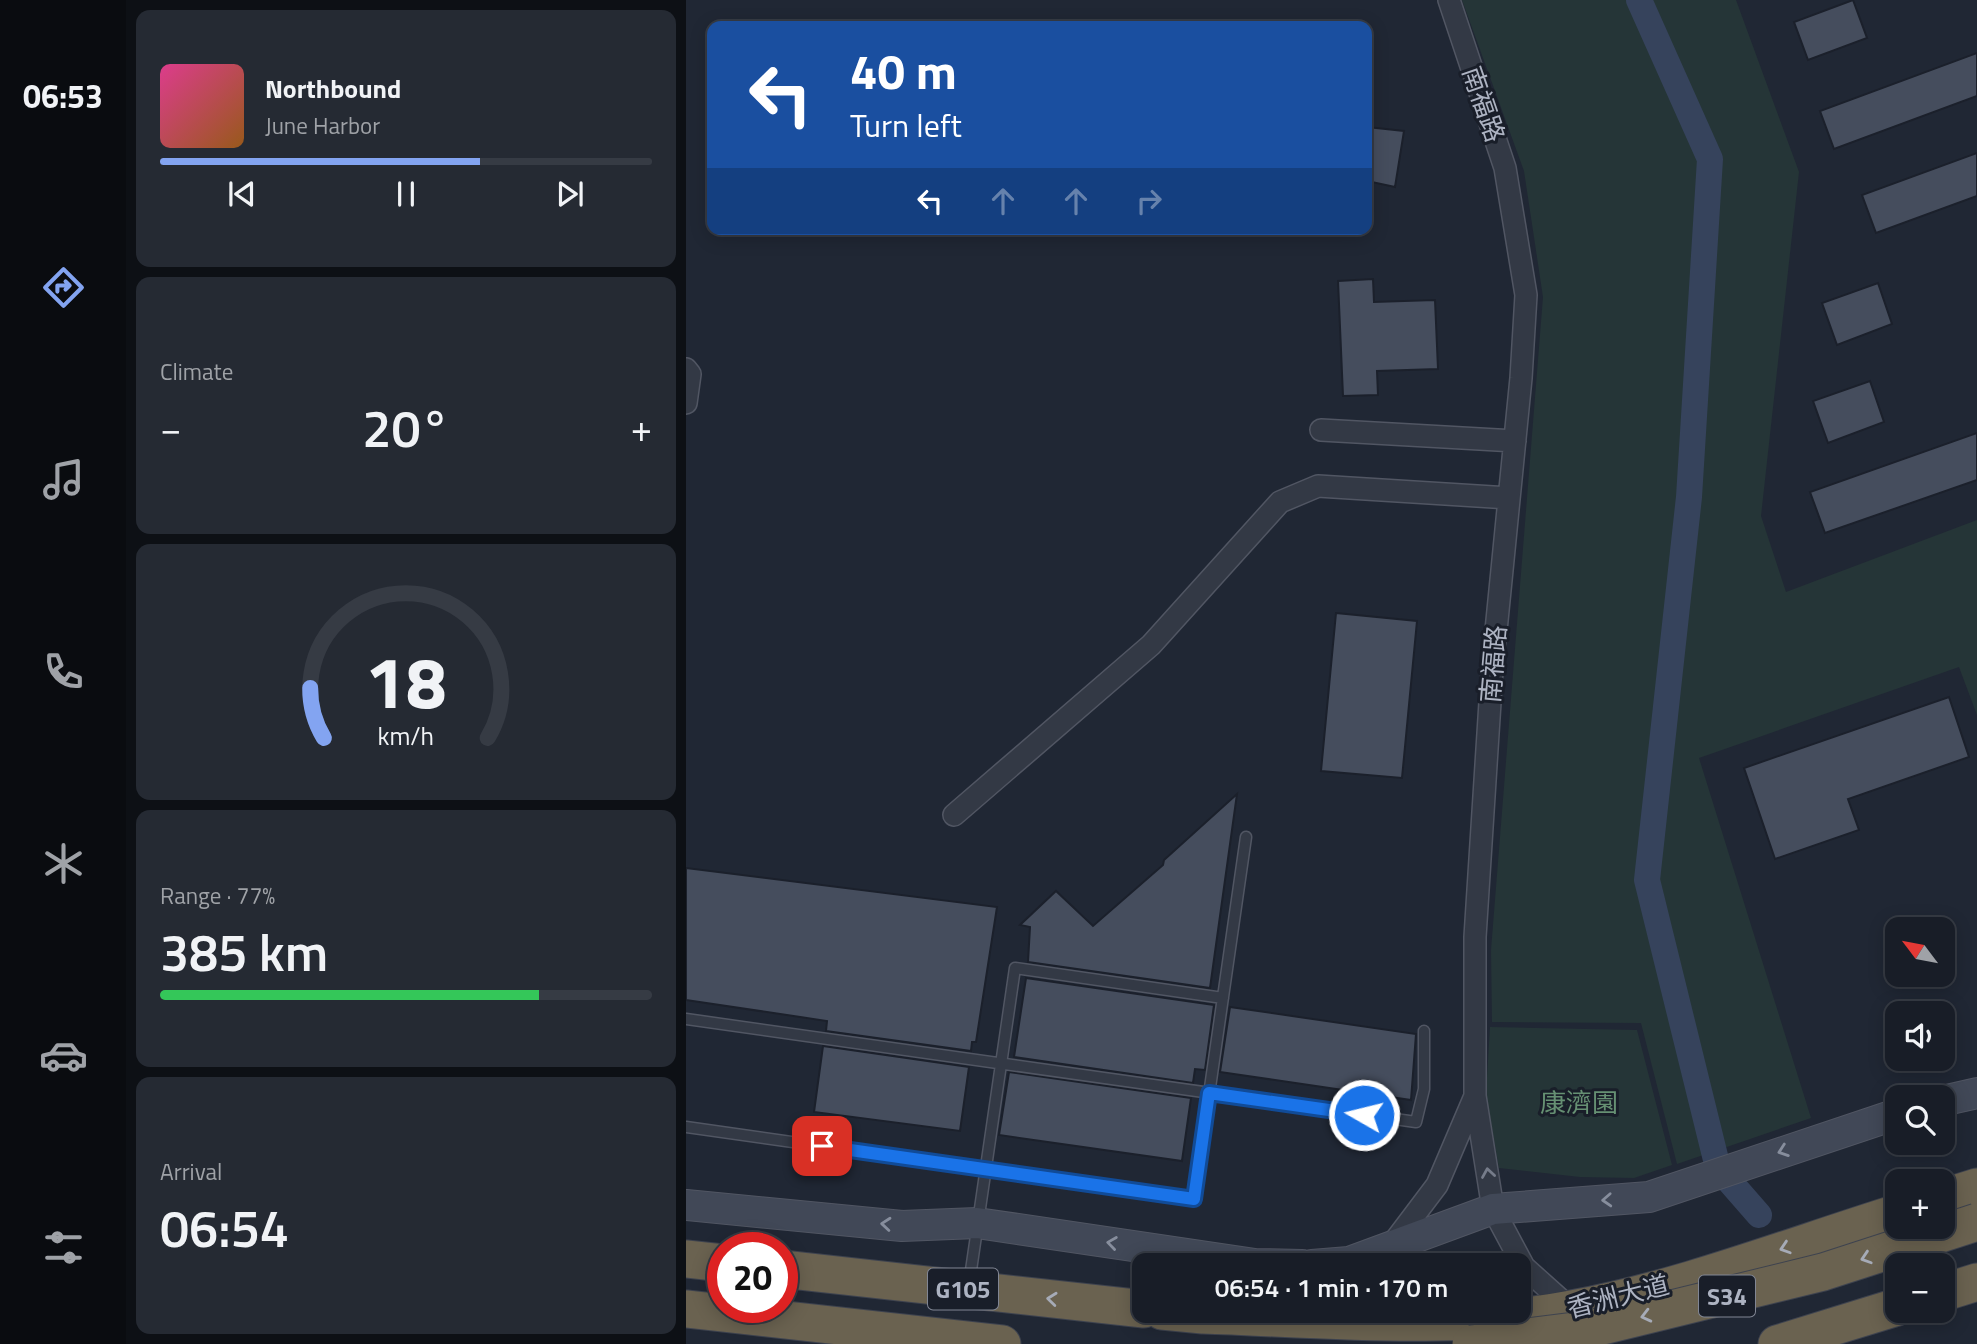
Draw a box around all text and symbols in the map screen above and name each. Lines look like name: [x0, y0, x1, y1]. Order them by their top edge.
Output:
text: 40 m: [850, 33, 957, 108]
icon: left: [735, 49, 826, 140]
street label: 南福路: [1453, 61, 1515, 147]
text: Northbound: [265, 69, 401, 108]
text: 06:53: [23, 72, 103, 120]
text: Turn left: [850, 101, 962, 149]
text: June Harbor: [265, 108, 380, 143]
icon: previous: [223, 175, 261, 213]
icon: pause: [387, 175, 425, 213]
icon: next: [551, 175, 589, 213]
icon: left: [911, 182, 949, 220]
icon: ahead: [984, 182, 1022, 220]
icon: ahead: [1057, 182, 1095, 220]
icon: right: [1130, 182, 1168, 220]
icon: directions: [39, 263, 88, 312]
text: Climate: [160, 354, 233, 389]
text: 20°: [362, 388, 450, 467]
text: −: [160, 399, 181, 457]
text: +: [631, 399, 652, 457]
icon: music: [39, 455, 88, 504]
street label: 南福路: [1470, 623, 1516, 705]
text: 18: [365, 626, 447, 736]
icon: phone: [39, 647, 88, 696]
text: km/h: [378, 717, 434, 755]
icon: climate: [39, 839, 88, 888]
text: Range · 77%: [160, 878, 275, 913]
text: 385 km: [160, 912, 328, 991]
north arrow: [1885, 917, 1955, 987]
map controls: [1885, 917, 1955, 1323]
button: sound: [1885, 1001, 1955, 1071]
icon: car: [39, 1031, 88, 1080]
position arrow: [1327, 1078, 1401, 1152]
park label: 康濟園: [1540, 1083, 1618, 1122]
button: search: [1885, 1085, 1955, 1155]
pin: [792, 1116, 852, 1176]
icon: arrive: [803, 1127, 841, 1165]
one-way arrow: [1777, 1143, 1789, 1157]
text: Arrival: [160, 1154, 222, 1189]
one-way arrow: [1481, 1167, 1496, 1179]
button: +: [1885, 1169, 1955, 1239]
text: 06:54: [160, 1188, 289, 1267]
one-way arrow: [1601, 1192, 1612, 1207]
one-way arrow: [881, 1217, 892, 1232]
icon: filters: [39, 1223, 88, 1272]
speed limit sign: 20: [707, 1232, 798, 1323]
one-way arrow: [1106, 1236, 1118, 1251]
one-way arrow: [1780, 1240, 1792, 1254]
one-way arrow: [1860, 1250, 1872, 1264]
button: −: [1885, 1253, 1955, 1323]
street label: 香洲大道: [1563, 1264, 1673, 1328]
road number: G105: [928, 1268, 998, 1310]
text: 06:54 · 1 min · 170 m: [1215, 1268, 1448, 1307]
road number: S34: [1699, 1276, 1755, 1316]
one-way arrow: [1046, 1291, 1058, 1306]
one-way arrow: [1640, 1308, 1652, 1322]

